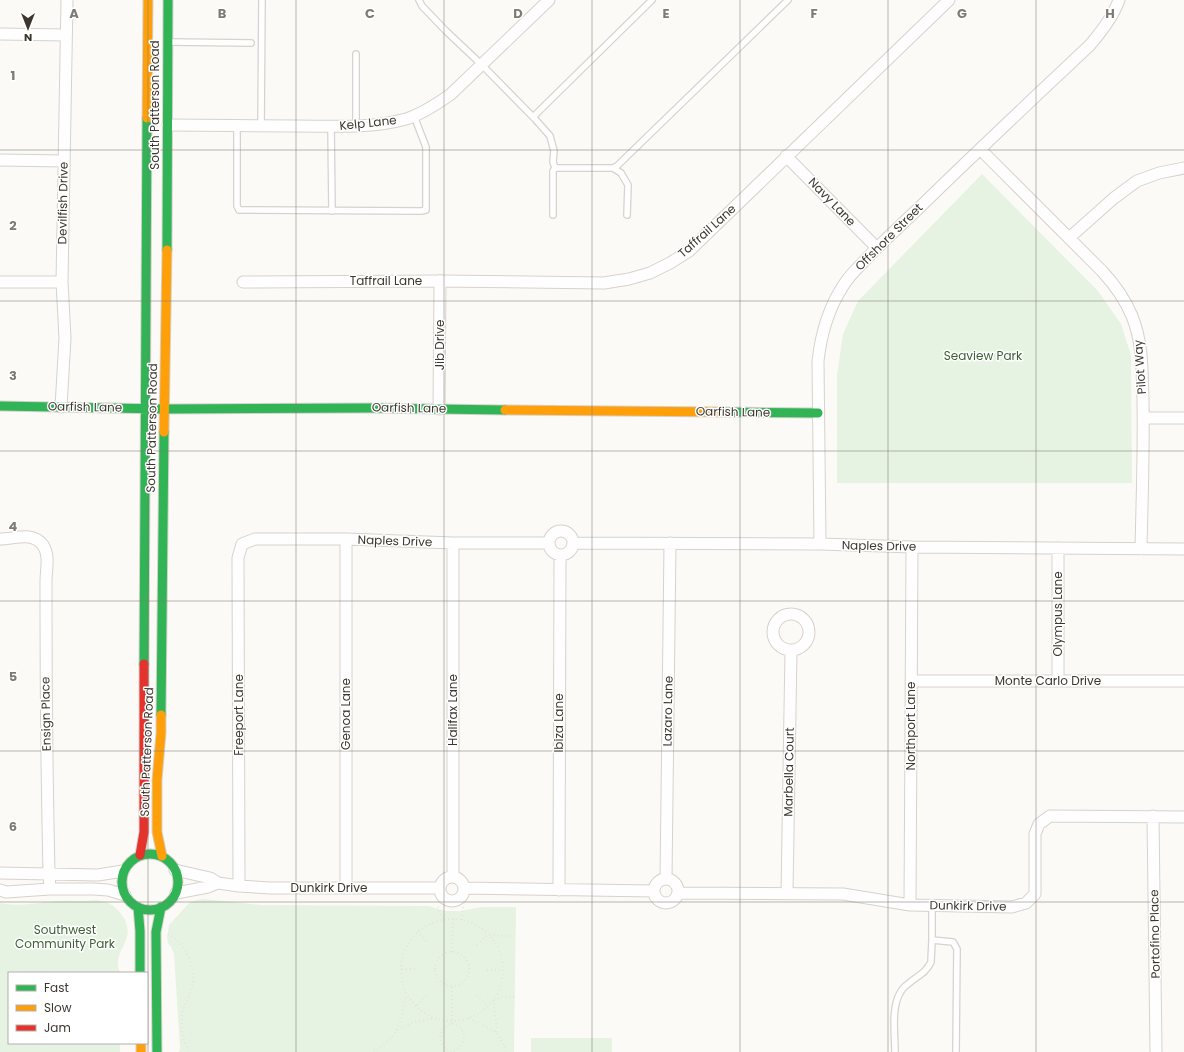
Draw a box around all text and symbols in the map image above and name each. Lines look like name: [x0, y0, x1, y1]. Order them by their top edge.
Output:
text: A: [69, 4, 79, 23]
text: B: [218, 4, 227, 23]
text: C: [365, 4, 375, 23]
text: D: [513, 4, 523, 23]
text: E: [662, 4, 670, 23]
text: F: [810, 4, 818, 23]
text: G: [957, 4, 967, 23]
text: H: [1105, 4, 1115, 23]
north arrow: [8, 8, 48, 48]
text: N: [24, 30, 32, 46]
street label: South Patterson Road: [146, 40, 163, 170]
text: 1: [11, 66, 15, 85]
street label: Kelp Lane: [339, 111, 397, 134]
street label: Devilfish Drive: [53, 161, 72, 244]
street label: Navy Lane: [805, 174, 860, 230]
street label: Offshore Street: [851, 199, 926, 274]
street label: Taffrail Lane: [674, 200, 739, 261]
text: 2: [9, 216, 17, 235]
street label: Taffrail Lane: [350, 272, 422, 289]
street label: Jib Drive: [431, 320, 448, 370]
street label: Pilot Way: [1129, 339, 1150, 395]
park label: Seaview Park: [944, 347, 1023, 364]
street label: South Patterson Road: [142, 363, 161, 493]
text: 3: [9, 366, 17, 385]
street label: Oarfish Lane: [48, 397, 122, 416]
street label: Oarfish Lane: [372, 398, 446, 417]
street label: Oarfish Lane: [696, 402, 770, 421]
text: 4: [9, 517, 18, 536]
street label: Naples Drive: [357, 531, 433, 550]
street label: Naples Drive: [842, 536, 916, 555]
street label: Olympus Lane: [1049, 571, 1066, 657]
text: 5: [9, 667, 17, 686]
street label: Monte Carlo Drive: [995, 672, 1101, 689]
street label: Freeport Lane: [230, 674, 247, 756]
street label: Halifax Lane: [444, 674, 461, 746]
street label: Ensign Place: [36, 676, 55, 752]
street label: Lazaro Lane: [658, 676, 677, 746]
street label: Genoa Lane: [337, 678, 354, 750]
street label: Northport Lane: [902, 682, 919, 770]
street label: South Patterson Road: [136, 687, 157, 817]
street label: Ibiza Lane: [550, 693, 567, 753]
street label: Marbella Court: [779, 727, 798, 817]
text: 6: [9, 817, 17, 836]
street label: Dunkirk Drive: [291, 879, 367, 896]
street label: Portofino Place: [1145, 889, 1164, 979]
street label: Dunkirk Drive: [929, 896, 1007, 915]
park label: Southwest Community Park: [15, 921, 116, 952]
legend: [8, 972, 148, 1044]
text: Fast: [44, 979, 69, 996]
text: Slow: [44, 999, 72, 1016]
text: Jam: [44, 1019, 71, 1036]

